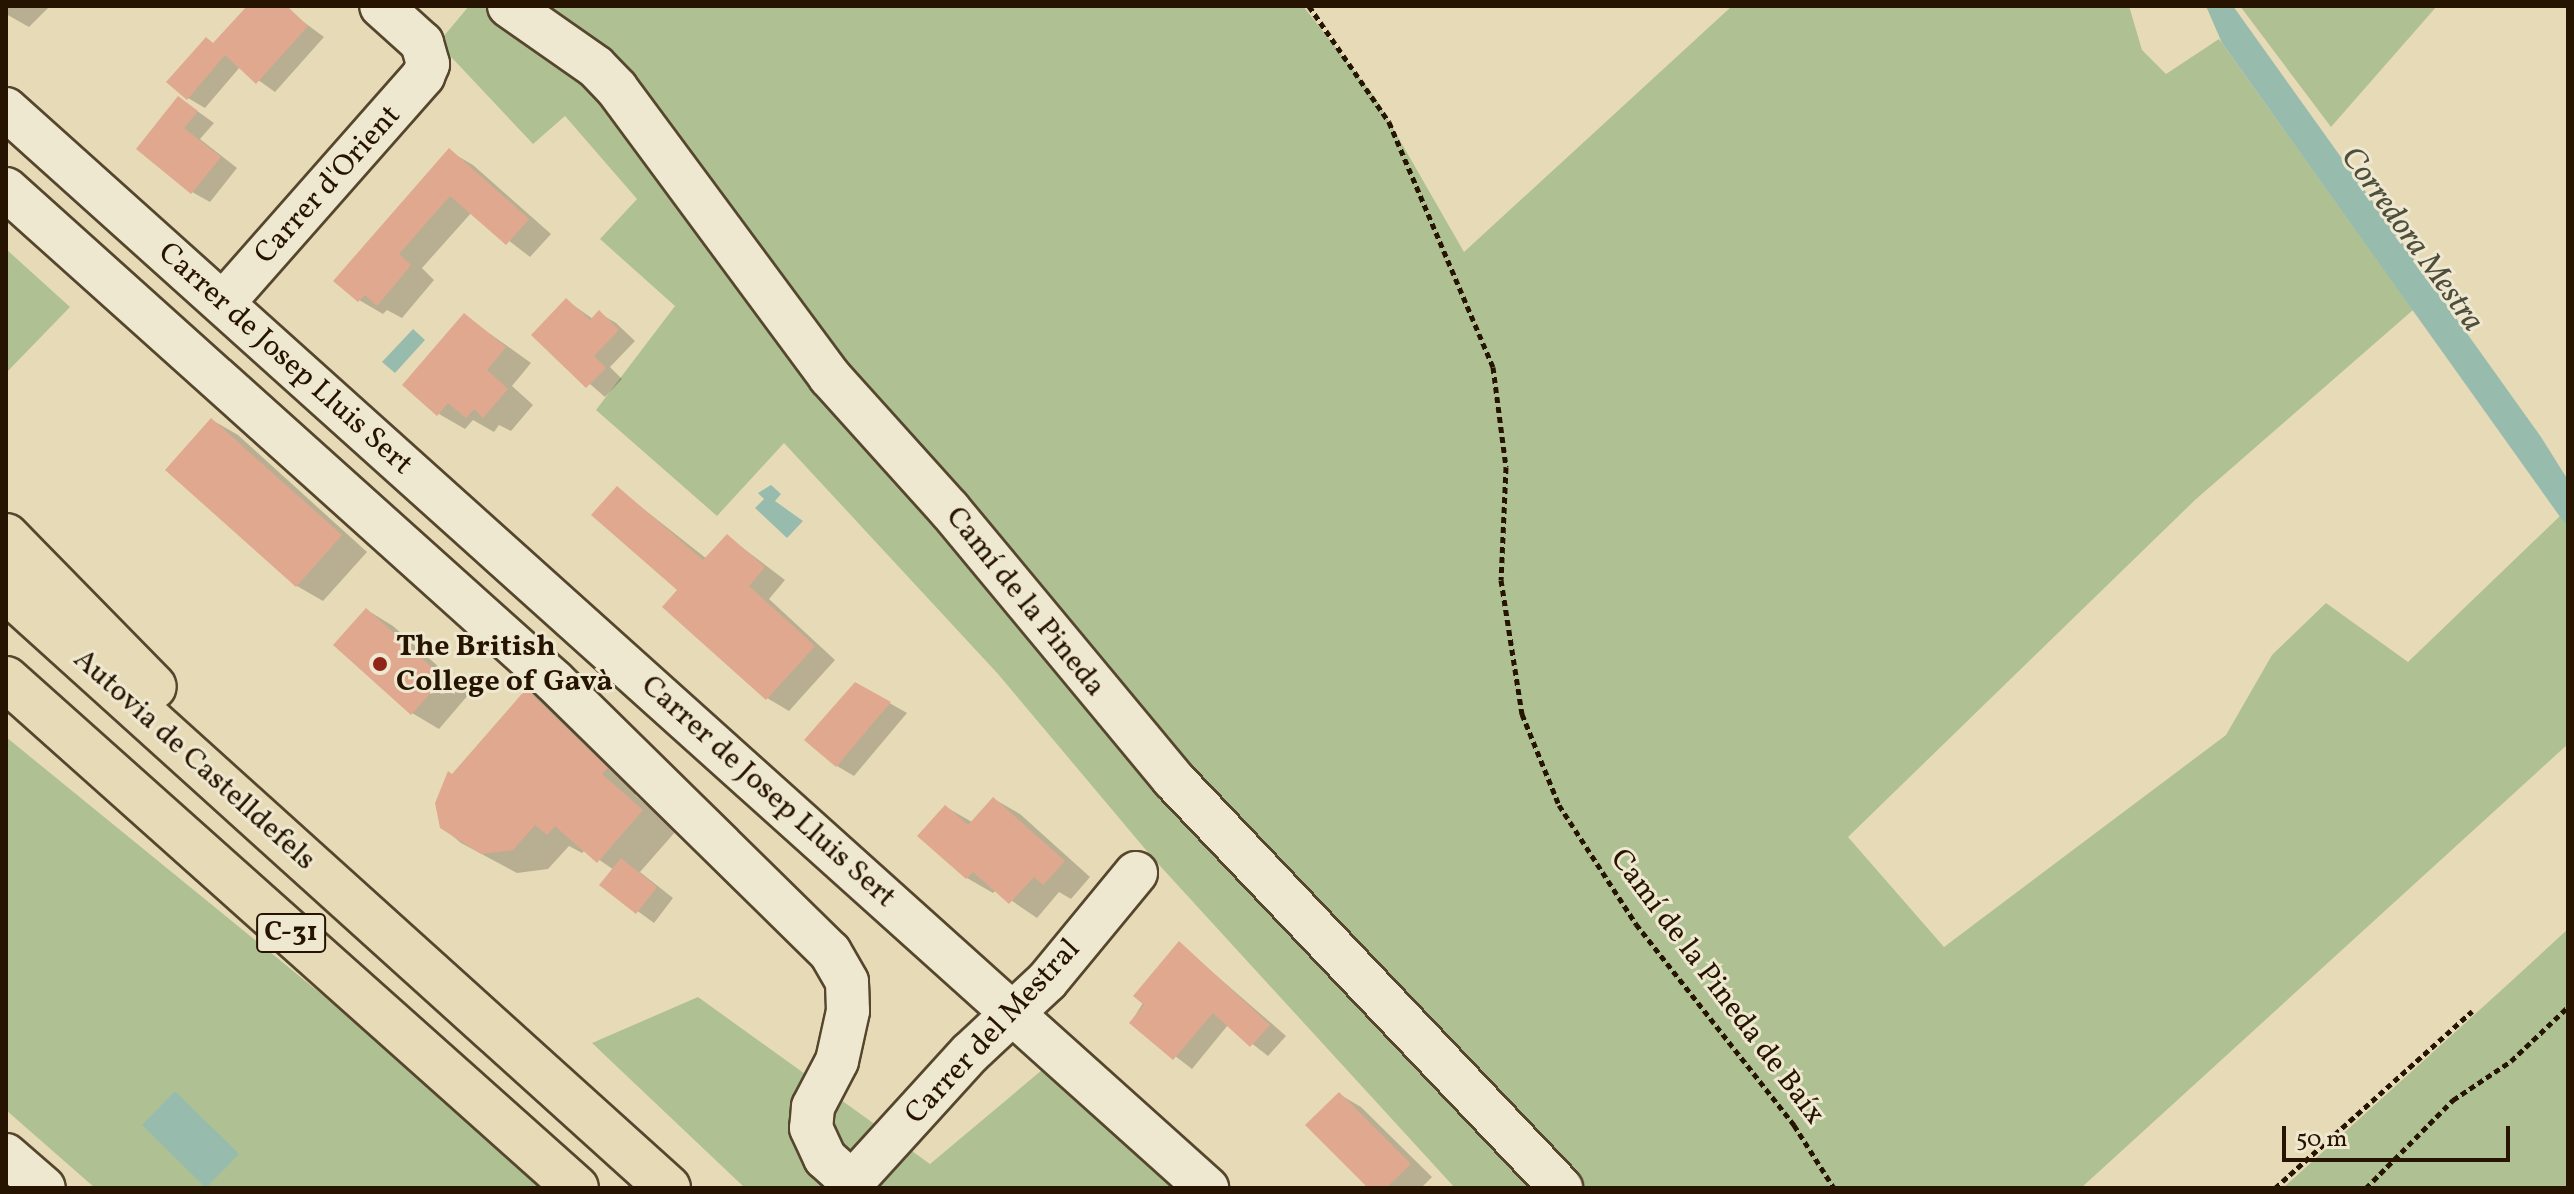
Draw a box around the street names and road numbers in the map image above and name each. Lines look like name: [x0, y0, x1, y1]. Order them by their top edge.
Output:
street label: Carrer d'Orient: [247, 98, 409, 272]
street label: Carrer de Josep Lluis Sert: [150, 235, 420, 483]
street label: Camí de la Pineda: [938, 500, 1112, 704]
street label: Autovia de Castelldefels: [65, 642, 323, 878]
street label: Carrer de Josep Lluis Sert: [633, 668, 903, 916]
street label: Camí de la Pineda de Baíx: [1602, 842, 1832, 1132]
road number: C-31: [255, 909, 327, 957]
street label: Carrer del Mestral: [898, 932, 1088, 1132]

